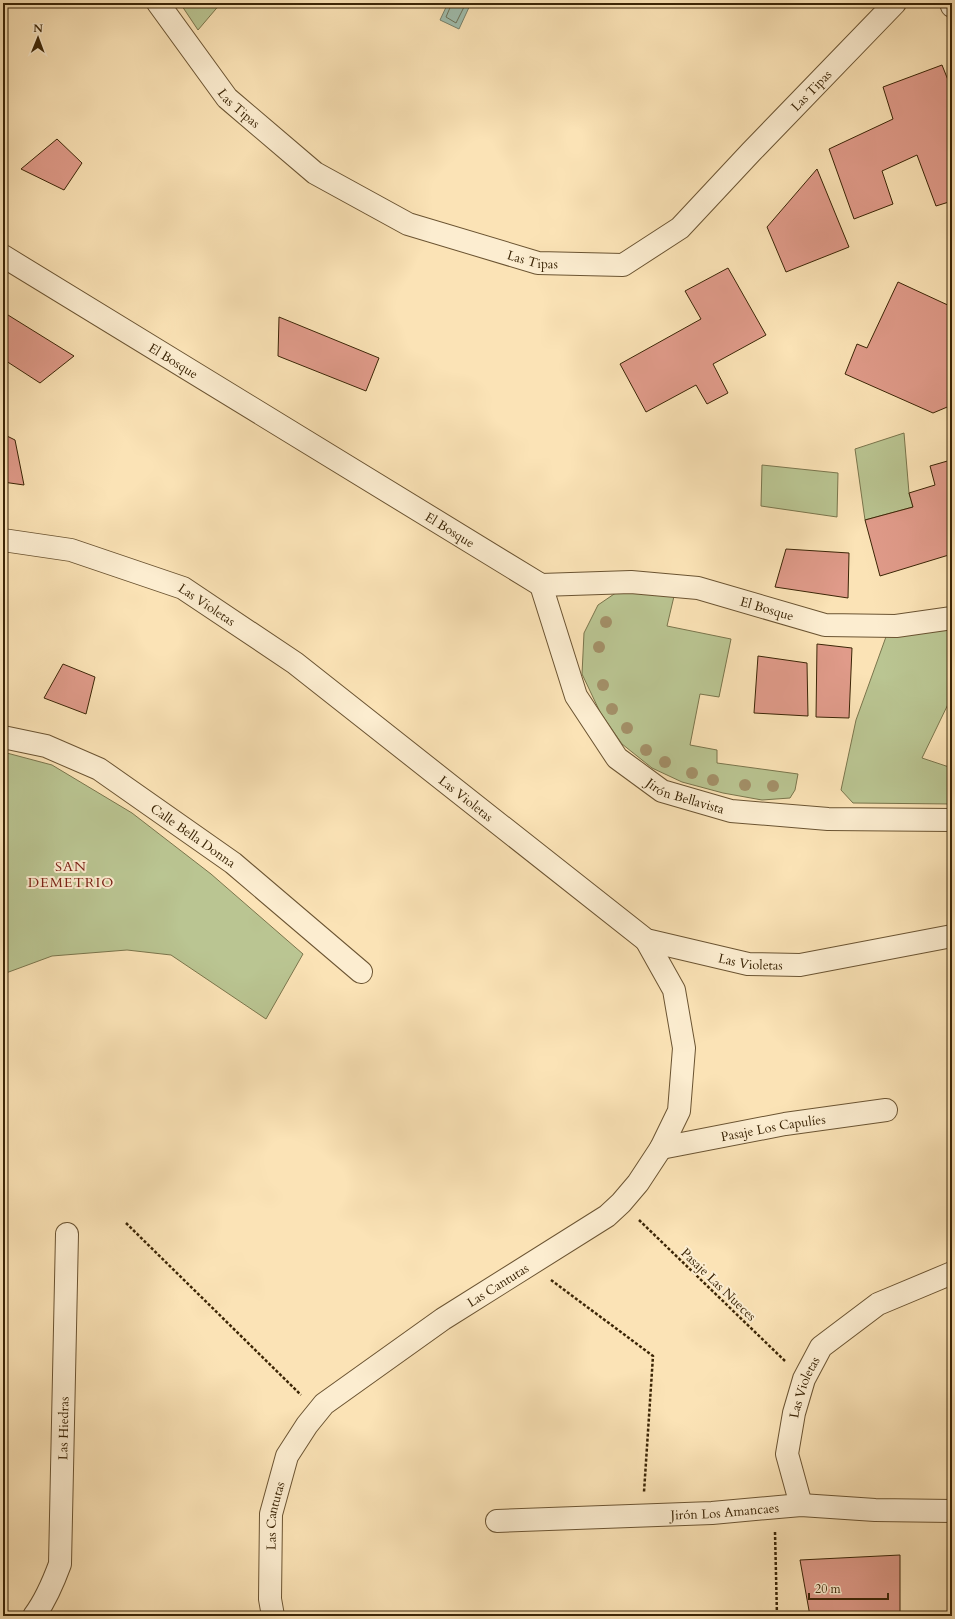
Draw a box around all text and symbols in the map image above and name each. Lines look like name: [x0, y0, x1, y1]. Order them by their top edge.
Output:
north arrow: [18, 18, 58, 58]
text: N: [33, 21, 44, 36]
street label: Las Tipas: [787, 66, 836, 115]
street label: Las Tipas: [213, 85, 264, 132]
street label: Las Tipas: [505, 246, 558, 273]
street label: El Bosque: [145, 339, 201, 383]
street label: El Bosque: [421, 508, 478, 552]
street label: Las Violetas: [175, 579, 239, 631]
street label: El Bosque: [738, 593, 796, 625]
street label: Las Violetas: [435, 772, 497, 826]
street label: Jirón Bellavista: [640, 773, 727, 819]
street label: Calle Bella Donna: [147, 800, 239, 872]
district label: SAN DEMETRIO: [28, 857, 114, 892]
street label: Las Violetas: [716, 949, 783, 975]
street label: Pasaje Los Capulíes: [719, 1110, 827, 1146]
street label: Pasaje Las Nueces: [677, 1244, 760, 1325]
street label: Las Cantutas: [464, 1259, 532, 1312]
street label: Las Violetas: [785, 1354, 824, 1420]
street label: Las Hiedras: [54, 1396, 74, 1460]
street label: Las Cantutas: [263, 1480, 290, 1550]
street label: Jirón Los Amancaes: [668, 1499, 780, 1525]
scale bar: [809, 1575, 888, 1601]
text: 20 m: [815, 1581, 842, 1597]

